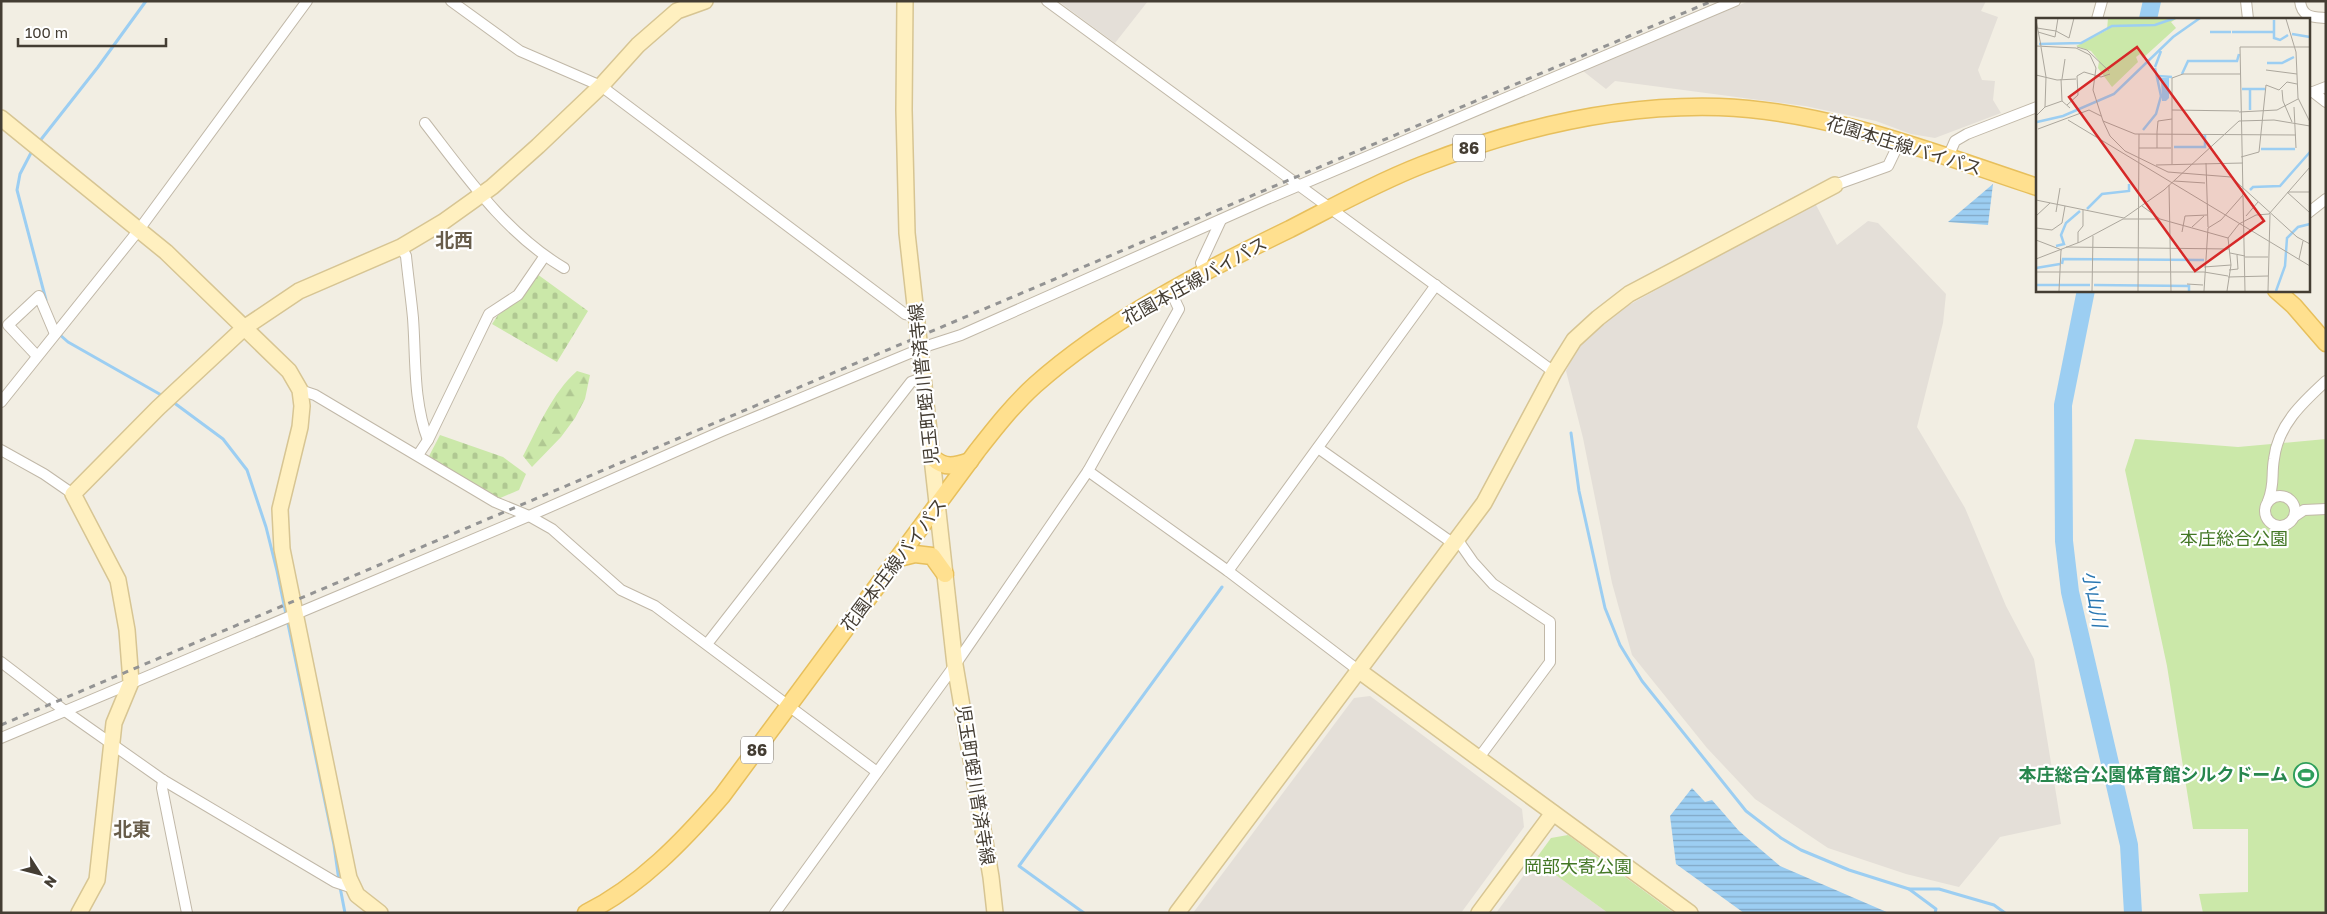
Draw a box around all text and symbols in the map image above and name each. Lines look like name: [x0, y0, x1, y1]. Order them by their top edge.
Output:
scale bar: [18, 15, 165, 47]
inset map: [2036, 18, 2310, 291]
text: 100 m: [25, 23, 68, 41]
street label: 花園本庄線バイパス: [1824, 111, 1985, 179]
road number: 86: [1453, 134, 1485, 162]
district label: 北西: [435, 228, 473, 251]
street label: 花園本庄線バイパス: [1118, 231, 1271, 329]
street label: 児玉町蛭川普済寺線: [904, 302, 942, 466]
street label: 花園本庄線バイパス: [836, 493, 951, 636]
park label: 本庄総合公園: [2180, 527, 2288, 549]
water label: 小山川: [2079, 569, 2113, 631]
street label: 児玉町蛭川普済寺線: [952, 703, 1000, 867]
road number: 86: [741, 736, 773, 764]
sports icon: 本庄総合公園体育館シルクドーム: [2293, 762, 2319, 788]
place label: 本庄総合公園体育館シルクドーム: [2019, 763, 2288, 785]
district label: 北東: [113, 817, 151, 840]
north arrow: [15, 849, 65, 899]
park label: 岡部大寄公園: [1524, 855, 1632, 877]
text: N: [41, 873, 61, 891]

